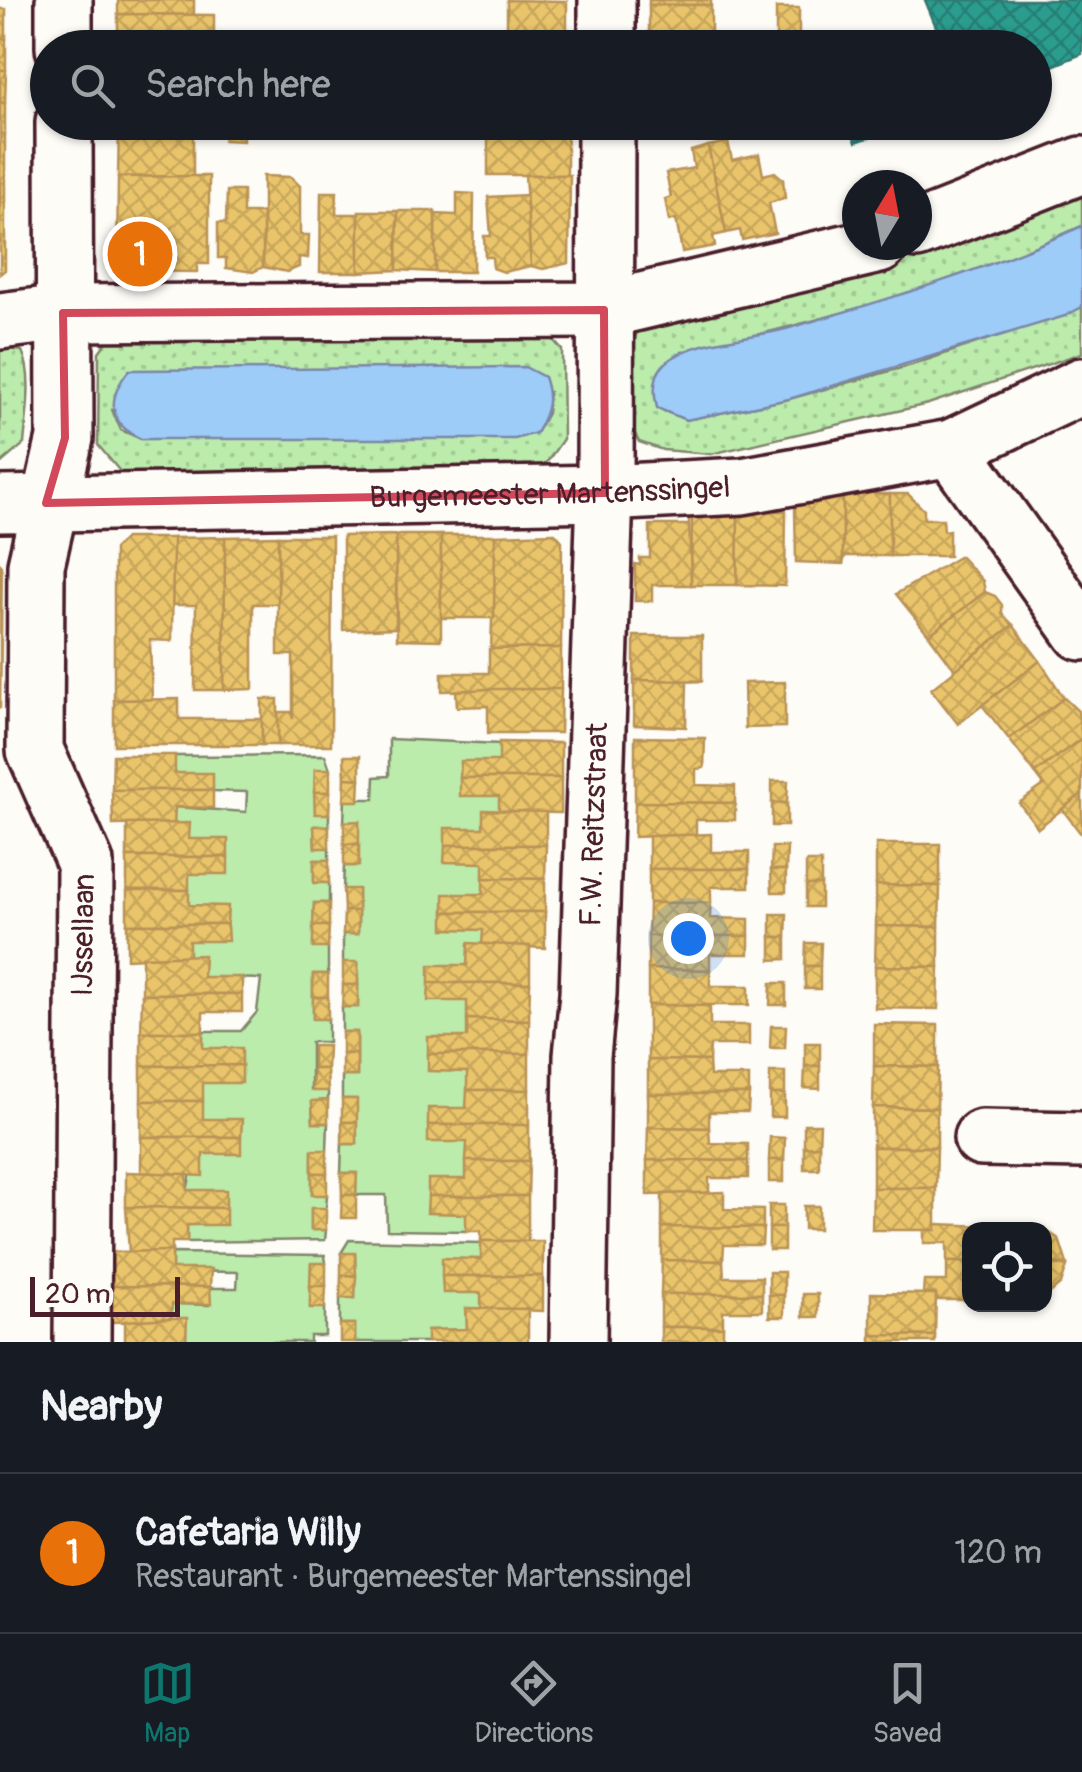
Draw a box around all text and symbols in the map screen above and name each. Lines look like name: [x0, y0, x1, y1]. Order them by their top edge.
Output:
search box: [30, 30, 1052, 140]
icon: search: [65, 58, 120, 113]
text: Search here: [145, 61, 331, 109]
north arrow: [842, 170, 932, 260]
pin: 1: [108, 216, 172, 292]
street label: Burgemeester Martenssingel: [369, 469, 731, 516]
street label: F.W. Reitzstraat: [572, 721, 616, 927]
street label: IJssellaan: [64, 873, 103, 997]
your location: [663, 913, 714, 964]
map controls: [962, 1222, 1052, 1312]
button: locate: [962, 1222, 1052, 1312]
scale bar: [30, 1272, 180, 1316]
text: 20 m: [45, 1277, 111, 1312]
text: Nearby: [40, 1381, 162, 1433]
text: Cafetaria Willy: [135, 1509, 361, 1557]
text: 1: [66, 1533, 79, 1573]
text: 120 m: [954, 1533, 1042, 1573]
text: Restaurant · Burgemeester Martenssingel: [135, 1557, 692, 1597]
tab: Map: [140, 1656, 195, 1751]
tab: Directions: [474, 1656, 593, 1751]
tab: Saved: [873, 1656, 942, 1751]

